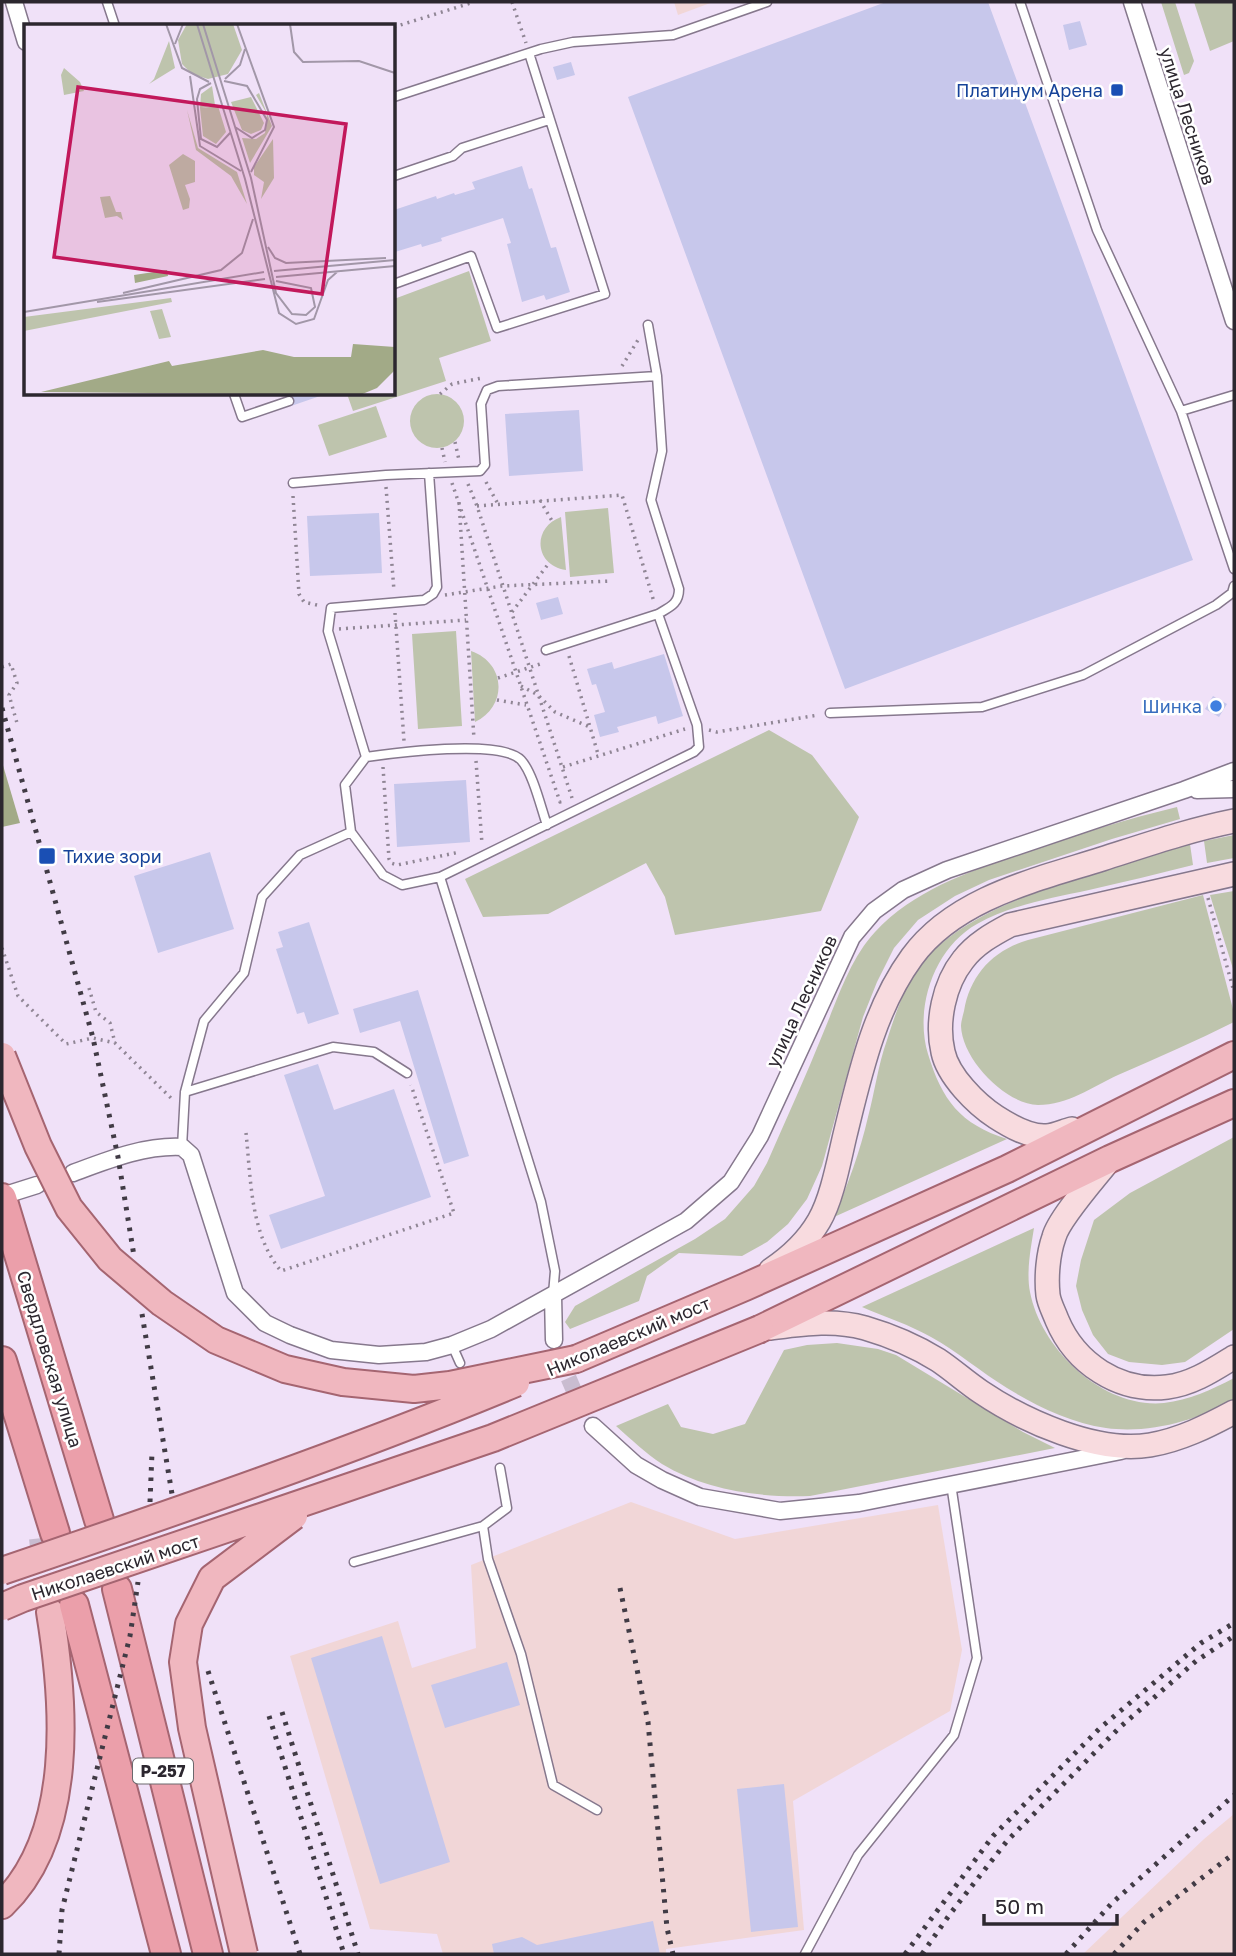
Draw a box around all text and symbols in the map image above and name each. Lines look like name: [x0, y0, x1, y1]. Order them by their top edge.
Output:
inset map: [24, 24, 396, 396]
street label: улица Лесников: [1155, 44, 1221, 188]
place label: Платинум Арена: [956, 79, 1103, 101]
marker: Платинум Арена: [1109, 82, 1125, 98]
place label: Шинка: [1142, 695, 1202, 717]
marker: Шинка: [1208, 698, 1224, 714]
place label: Тихие зори: [63, 845, 162, 867]
marker: Тихие зори: [37, 846, 57, 866]
street label: улица Лесников: [761, 931, 841, 1071]
street label: Свердловская улица: [13, 1268, 87, 1450]
street label: Николаевский мост: [543, 1292, 713, 1380]
street label: Николаевский мост: [28, 1529, 202, 1605]
road number: Р-257: [133, 1758, 193, 1784]
scale bar: [984, 1882, 1117, 1926]
text: 50 m: [995, 1893, 1044, 1919]

